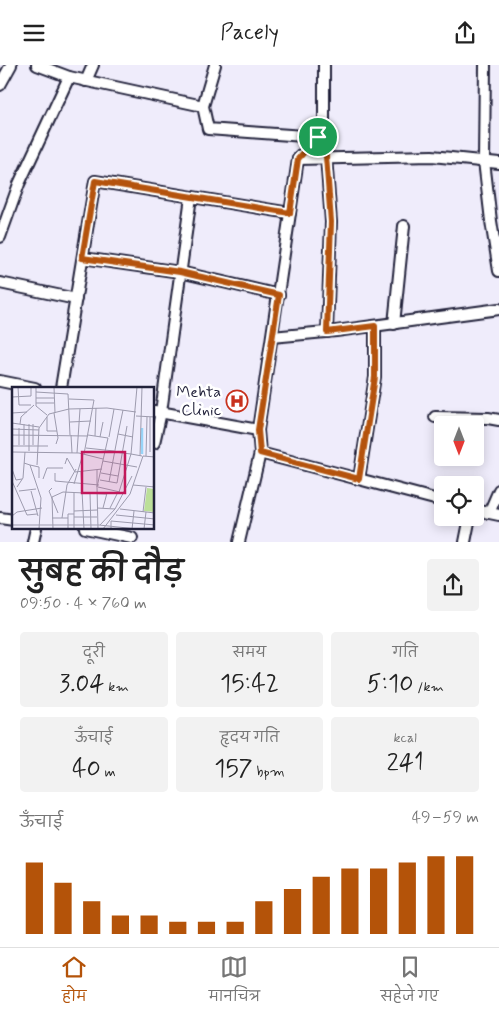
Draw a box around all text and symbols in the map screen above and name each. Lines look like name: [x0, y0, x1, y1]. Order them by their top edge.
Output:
icon: menu: [20, 19, 48, 47]
text: Pacely: [220, 19, 279, 47]
icon: share: [451, 19, 479, 47]
pin: [297, 116, 339, 158]
icon: arrive: [304, 123, 332, 151]
place label: Mehta Clinic: [176, 382, 221, 421]
inset map: [12, 387, 155, 529]
hospital icon: Mehta Clinic: [225, 389, 249, 413]
north arrow: [434, 416, 484, 466]
map controls: [434, 416, 484, 526]
button: locate: [434, 476, 484, 526]
text: सुबह की दौड़: [20, 555, 184, 592]
button: share: [427, 559, 479, 611]
text: 09:50 · 4 × 760 m: [20, 593, 147, 614]
text: दूरी: [83, 644, 105, 662]
text: समय: [233, 644, 266, 662]
text: गति: [392, 644, 418, 662]
text: 3.04: [59, 668, 105, 701]
text: 15:42: [220, 668, 279, 701]
text: 5:10: [366, 668, 414, 701]
text: km: [105, 678, 129, 696]
text: /km: [414, 678, 444, 696]
text: ऊँचाई: [75, 729, 113, 747]
text: हृदय गति: [220, 729, 279, 747]
text: kcal: [393, 729, 417, 747]
text: 241: [387, 747, 424, 780]
text: 40: [72, 753, 101, 786]
text: 157: [214, 753, 253, 786]
text: m: [101, 763, 116, 781]
text: bpm: [253, 763, 285, 781]
text: 49–59 m: [412, 807, 479, 828]
text: ऊँचाई: [20, 812, 63, 833]
tab: होम: [60, 953, 88, 1012]
tab: मानचित्र: [209, 953, 260, 1012]
tab: सहेजे गए: [380, 953, 439, 1012]

